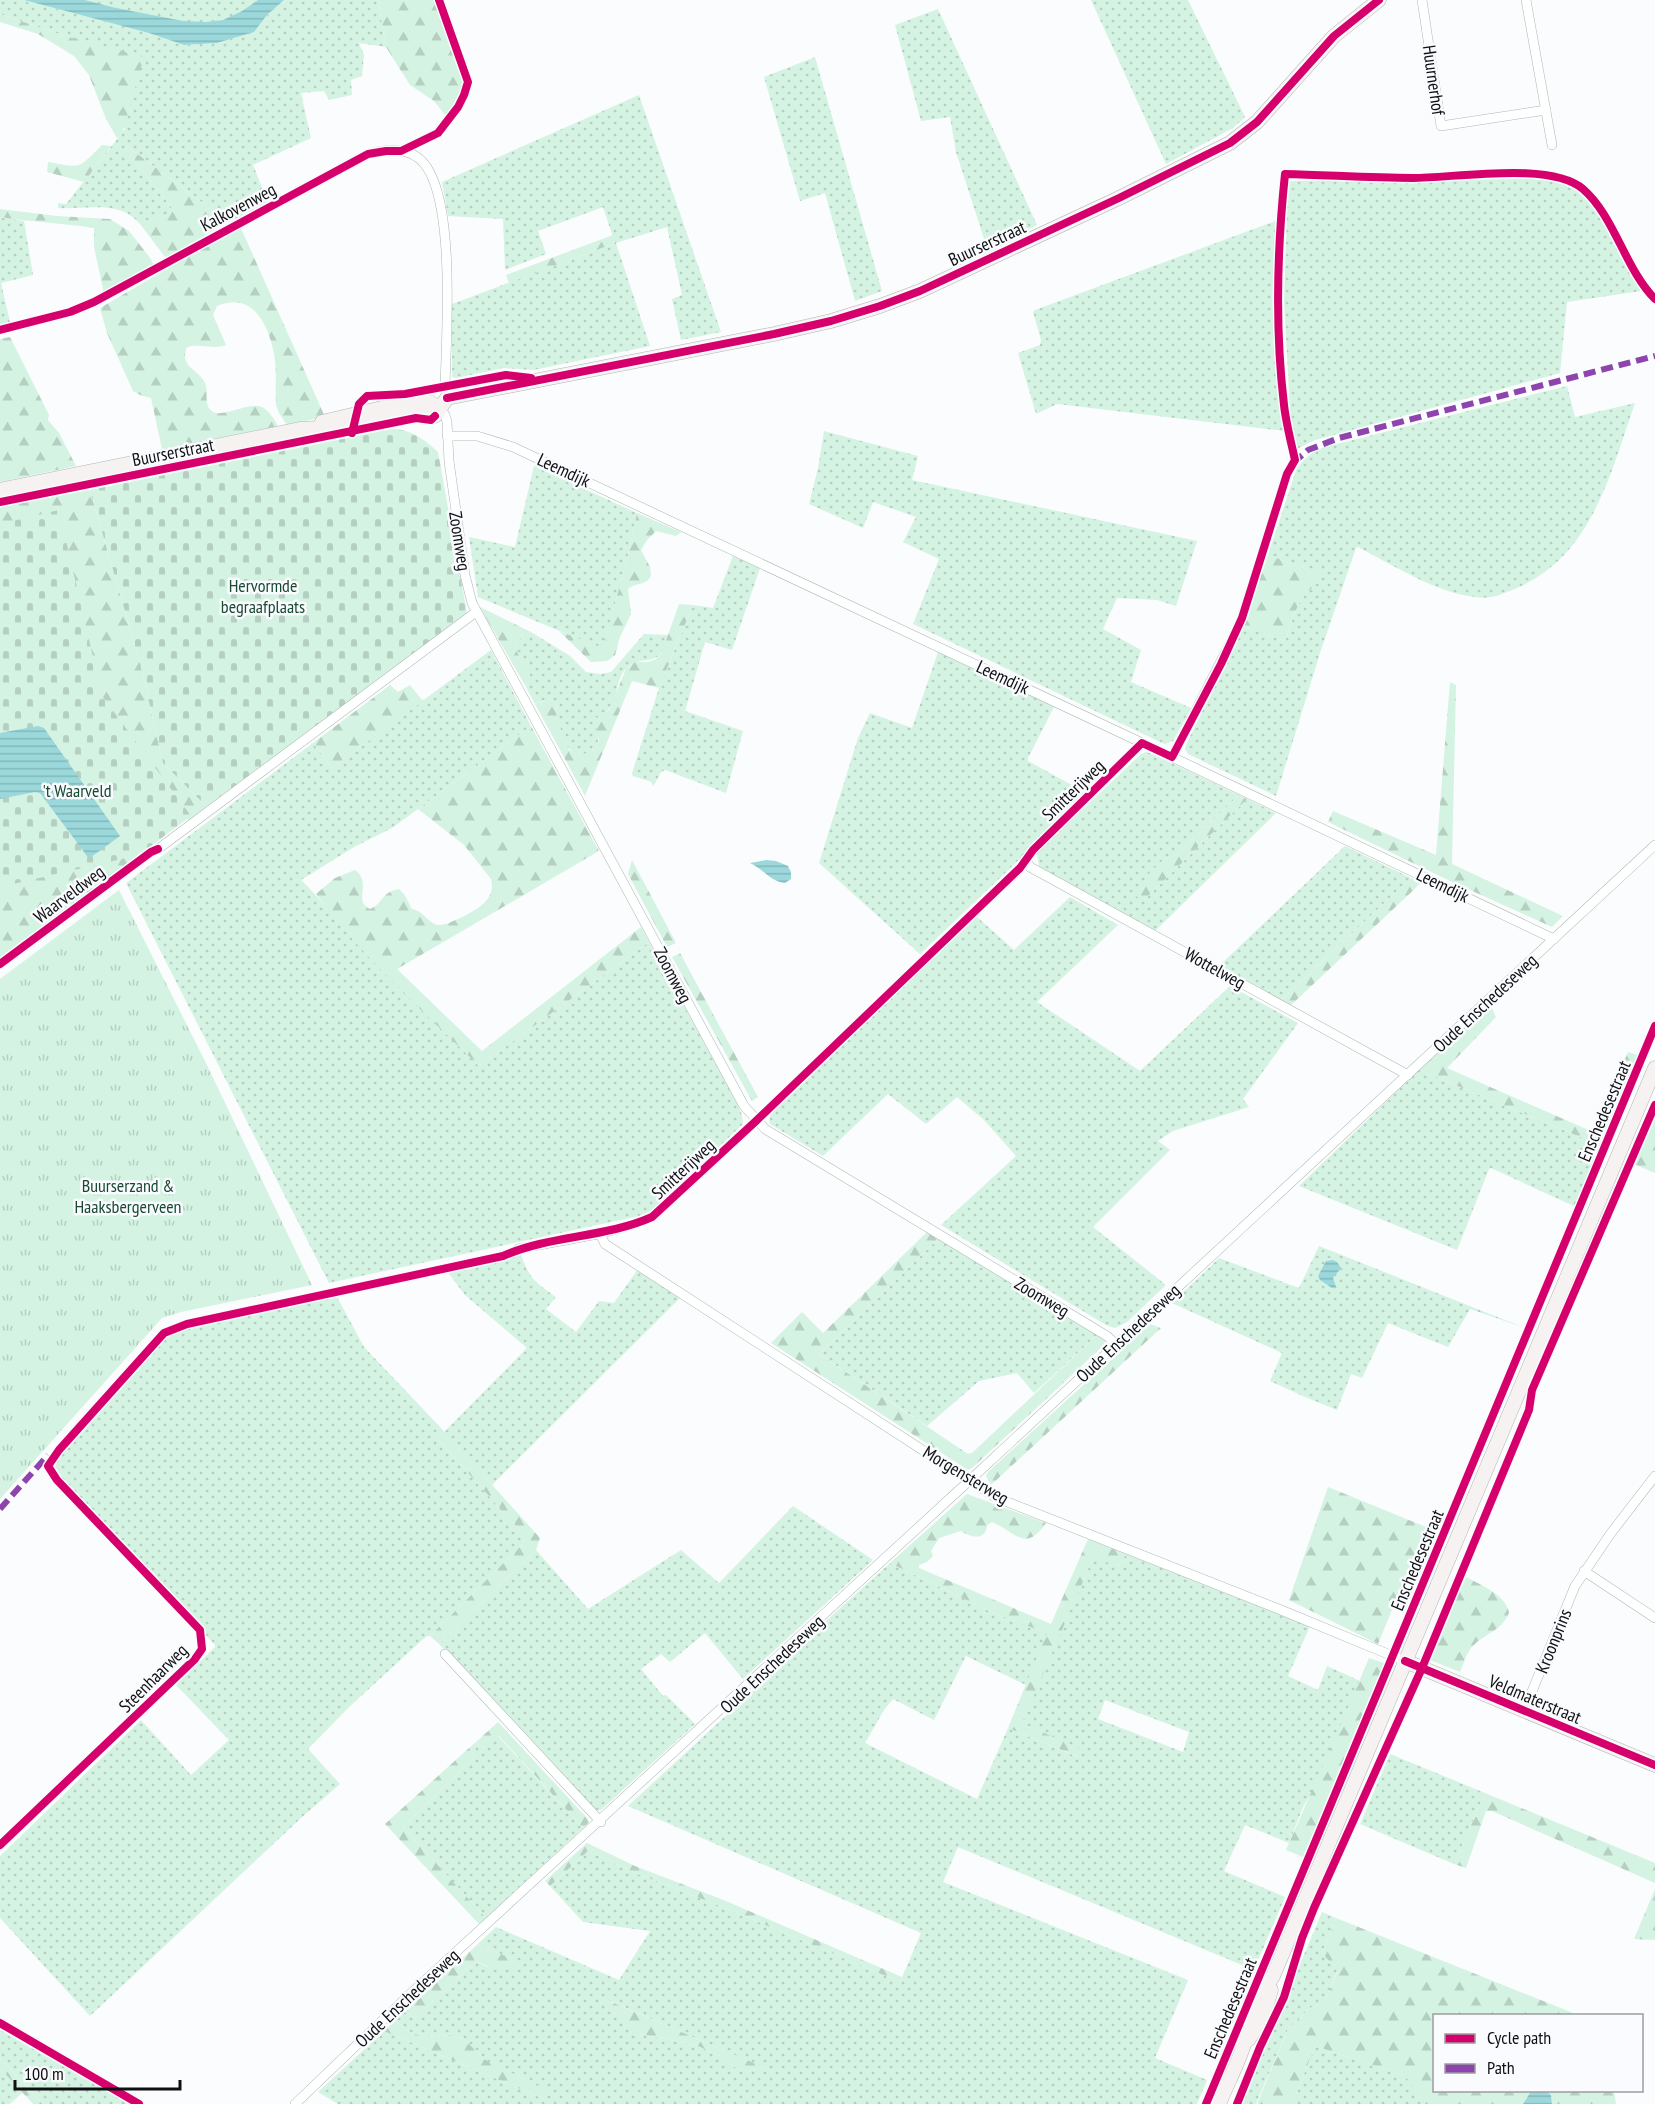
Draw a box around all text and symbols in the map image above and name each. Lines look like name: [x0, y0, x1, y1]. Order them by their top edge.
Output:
street label: Huurnerhof: [1418, 43, 1450, 118]
street label: Kalkovenweg: [196, 178, 280, 236]
street label: Buurserstraat: [945, 215, 1029, 271]
street label: Buurserstraat: [130, 433, 216, 471]
street label: Leemdijk: [534, 448, 594, 492]
street label: Zoomweg: [444, 510, 476, 572]
park label: Hervormde begraafplaats: [221, 574, 305, 618]
street label: Leemdijk: [973, 655, 1033, 699]
street label: Smitterijweg: [1037, 754, 1109, 826]
park label: 't Waarveld: [43, 779, 111, 802]
street label: Waarveldweg: [29, 860, 109, 928]
street label: Leemdijk: [1413, 862, 1473, 908]
street label: Wottelweg: [1181, 942, 1249, 994]
street label: Zoomweg: [649, 943, 697, 1007]
street label: Oude Enschedeseweg: [1428, 949, 1542, 1057]
street label: Enschedesestraat: [1572, 1057, 1636, 1165]
street label: Smitterijweg: [646, 1134, 720, 1204]
park label: Buurserzand & Haaksbergerveen: [74, 1174, 182, 1218]
street label: Zoomweg: [1010, 1272, 1074, 1322]
street label: Oude Enschedeseweg: [1071, 1279, 1185, 1387]
street label: Morgensterweg: [919, 1440, 1013, 1510]
street label: Enschedesestraat: [1385, 1506, 1449, 1614]
street label: Kroonprins: [1530, 1605, 1576, 1677]
street label: Oude Enschedeseweg: [715, 1610, 829, 1718]
street label: Steenhaarweg: [114, 1639, 192, 1717]
street label: Veldmaterstraat: [1484, 1669, 1585, 1729]
street label: Oude Enschedeseweg: [350, 1944, 464, 2052]
street label: Enschedesestraat: [1198, 1954, 1262, 2062]
legend: [1433, 2014, 1643, 2092]
text: Cycle path: [1487, 2026, 1551, 2049]
scale bar: [15, 2053, 180, 2091]
text: Path: [1487, 2056, 1515, 2079]
text: 100 m: [24, 2062, 64, 2085]

